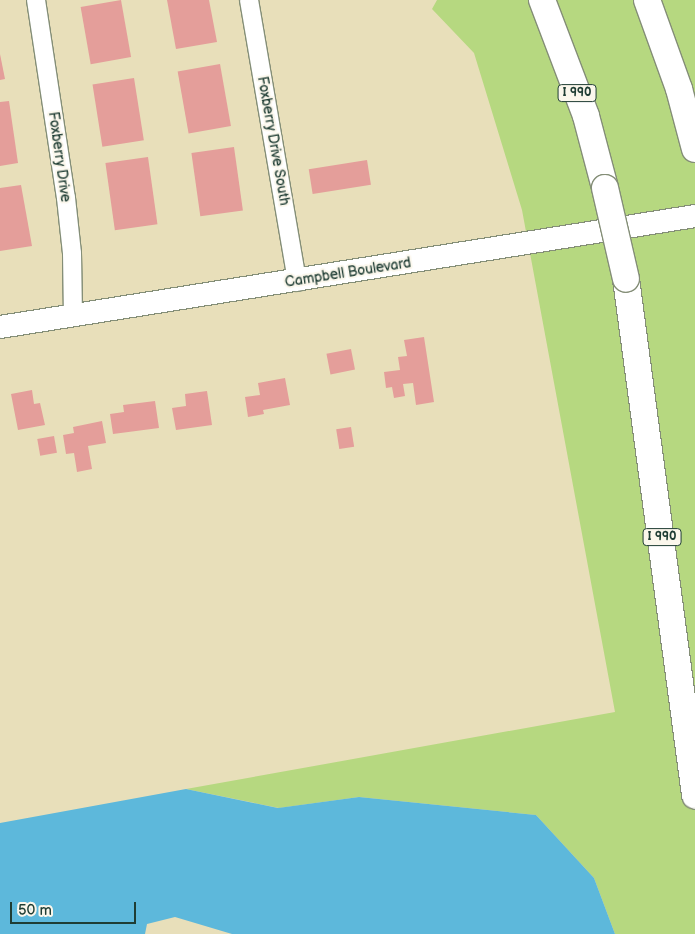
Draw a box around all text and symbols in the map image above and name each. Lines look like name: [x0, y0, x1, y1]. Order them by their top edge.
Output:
street label: Foxberry Drive South: [253, 75, 293, 207]
road number: I 990: [557, 84, 597, 102]
street label: Foxberry Drive: [44, 110, 74, 204]
street label: Campbell Boulevard: [284, 255, 412, 291]
road number: I 990: [642, 528, 682, 546]
scale bar: [12, 892, 139, 924]
text: 50 m: [18, 901, 52, 920]

